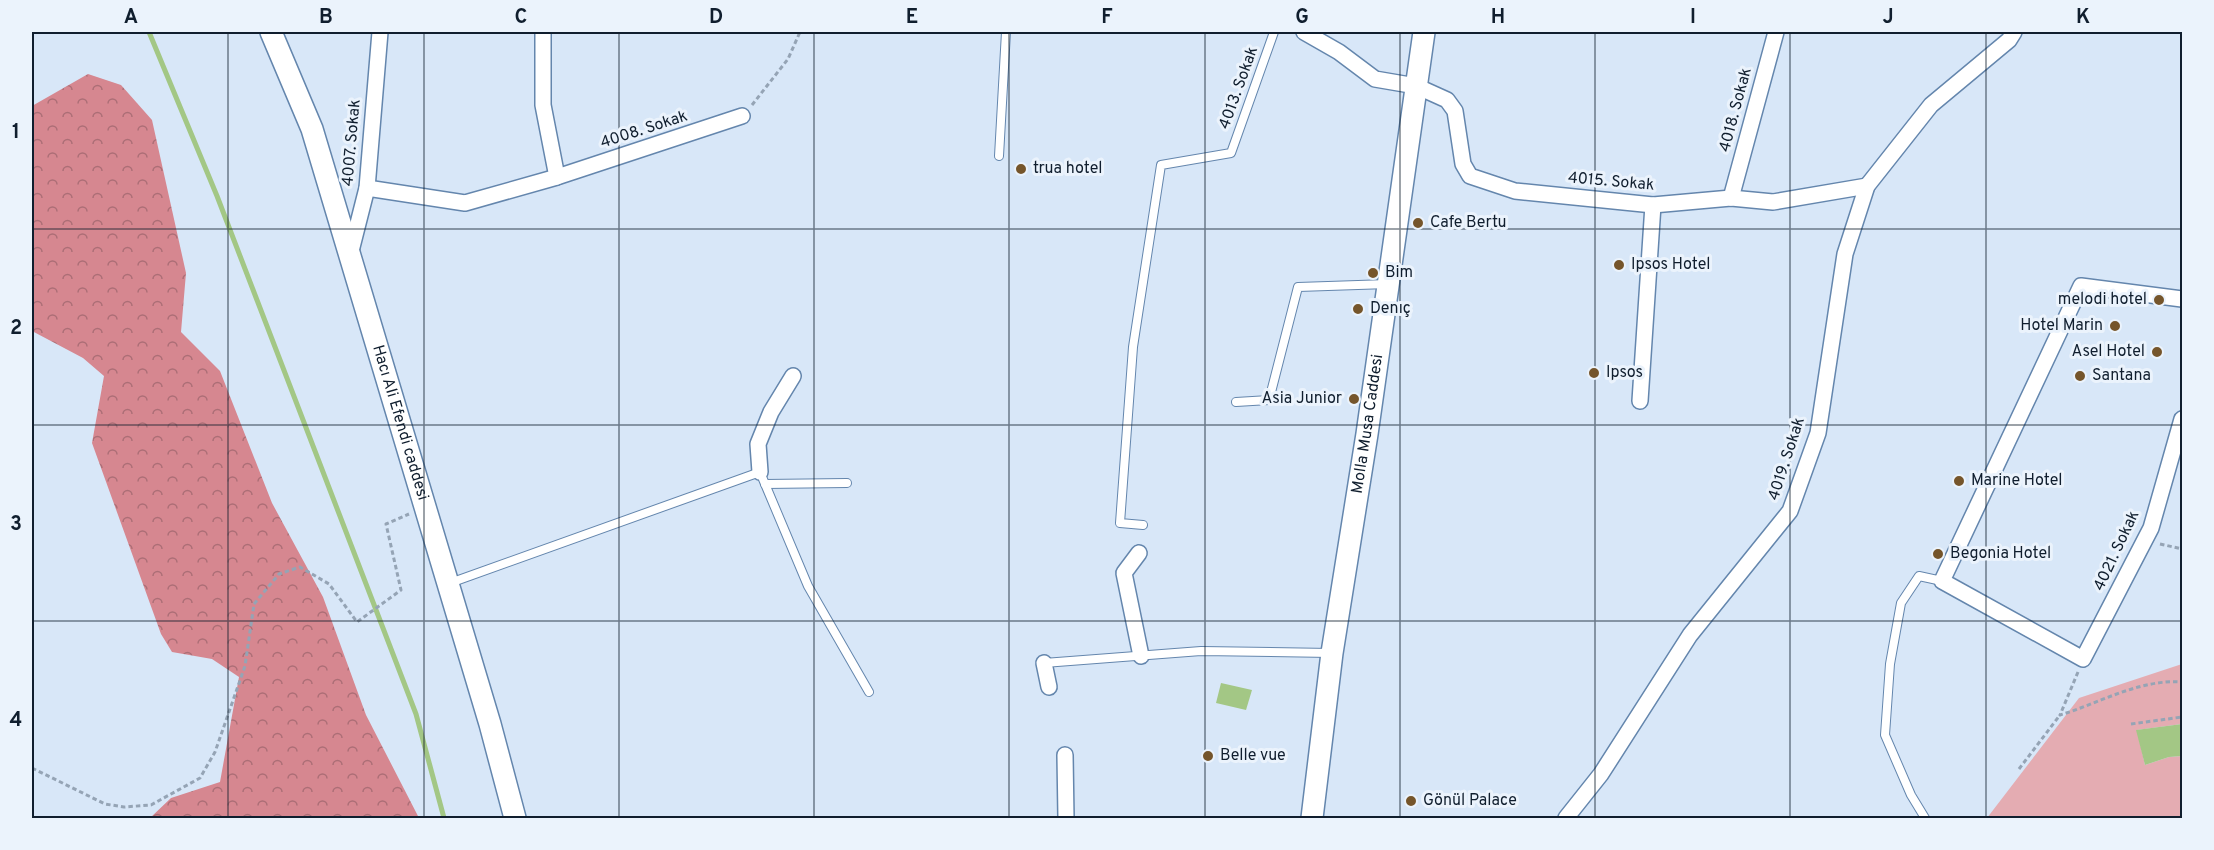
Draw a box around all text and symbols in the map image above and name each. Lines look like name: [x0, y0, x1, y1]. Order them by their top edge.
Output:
text: A: [124, 5, 138, 31]
text: B: [319, 5, 333, 31]
text: C: [515, 5, 527, 31]
text: D: [709, 5, 723, 31]
text: E: [906, 5, 918, 31]
text: F: [1101, 5, 1113, 31]
text: G: [1295, 5, 1309, 31]
text: H: [1491, 5, 1505, 31]
text: I: [1690, 5, 1696, 31]
text: J: [1882, 5, 1894, 31]
text: K: [2076, 5, 2090, 31]
street label: 4013. Sokak: [1215, 44, 1263, 132]
street label: 4018. Sokak: [1715, 66, 1757, 154]
street label: 4007. Sokak: [338, 99, 366, 187]
street label: 4008. Sokak: [598, 106, 690, 154]
text: 1: [12, 120, 20, 146]
place label: trua hotel: [1033, 159, 1102, 179]
marker: trua hotel: [1014, 162, 1028, 176]
street label: 4015. Sokak: [1567, 168, 1655, 196]
place label: Cafe Bertu: [1430, 213, 1507, 233]
marker: Cafe Bertu: [1411, 216, 1425, 230]
place label: Ipsos Hotel: [1631, 255, 1710, 275]
marker: Ipsos Hotel: [1612, 258, 1626, 272]
place label: Bim: [1385, 263, 1413, 283]
marker: Bim: [1366, 266, 1380, 280]
place label: melodi hotel: [2058, 290, 2147, 310]
marker: melodi hotel: [2152, 293, 2166, 307]
place label: Denıç: [1370, 299, 1411, 319]
marker: Denıç: [1351, 302, 1365, 316]
text: 2: [10, 316, 22, 342]
place label: Hotel Marin: [2020, 316, 2103, 336]
marker: Hotel Marin: [2108, 319, 2122, 333]
place label: Asel Hotel: [2072, 342, 2145, 362]
street label: Hacı Ali Efendi caddesi: [367, 343, 433, 503]
marker: Asel Hotel: [2150, 345, 2164, 359]
street label: Molla Musa Caddesi: [1348, 353, 1388, 495]
place label: Ipsos: [1606, 363, 1643, 383]
marker: Ipsos: [1587, 366, 1601, 380]
place label: Santana: [2092, 366, 2151, 386]
marker: Santana: [2073, 369, 2087, 383]
place label: Asia Junior: [1261, 389, 1342, 409]
marker: Asia Junior: [1347, 392, 1361, 406]
street label: 4019. Sokak: [1764, 415, 1810, 503]
place label: Marine Hotel: [1971, 471, 2063, 491]
marker: Marine Hotel: [1952, 474, 1966, 488]
street label: 4021. Sokak: [2090, 508, 2144, 594]
text: 3: [10, 512, 22, 538]
place label: Begonia Hotel: [1950, 544, 2051, 564]
marker: Begonia Hotel: [1931, 547, 1945, 561]
text: 4: [10, 708, 22, 734]
place label: Belle vue: [1220, 746, 1286, 766]
marker: Belle vue: [1201, 749, 1215, 763]
place label: Gönül Palace: [1423, 791, 1517, 811]
marker: Gönül Palace: [1404, 794, 1418, 808]

